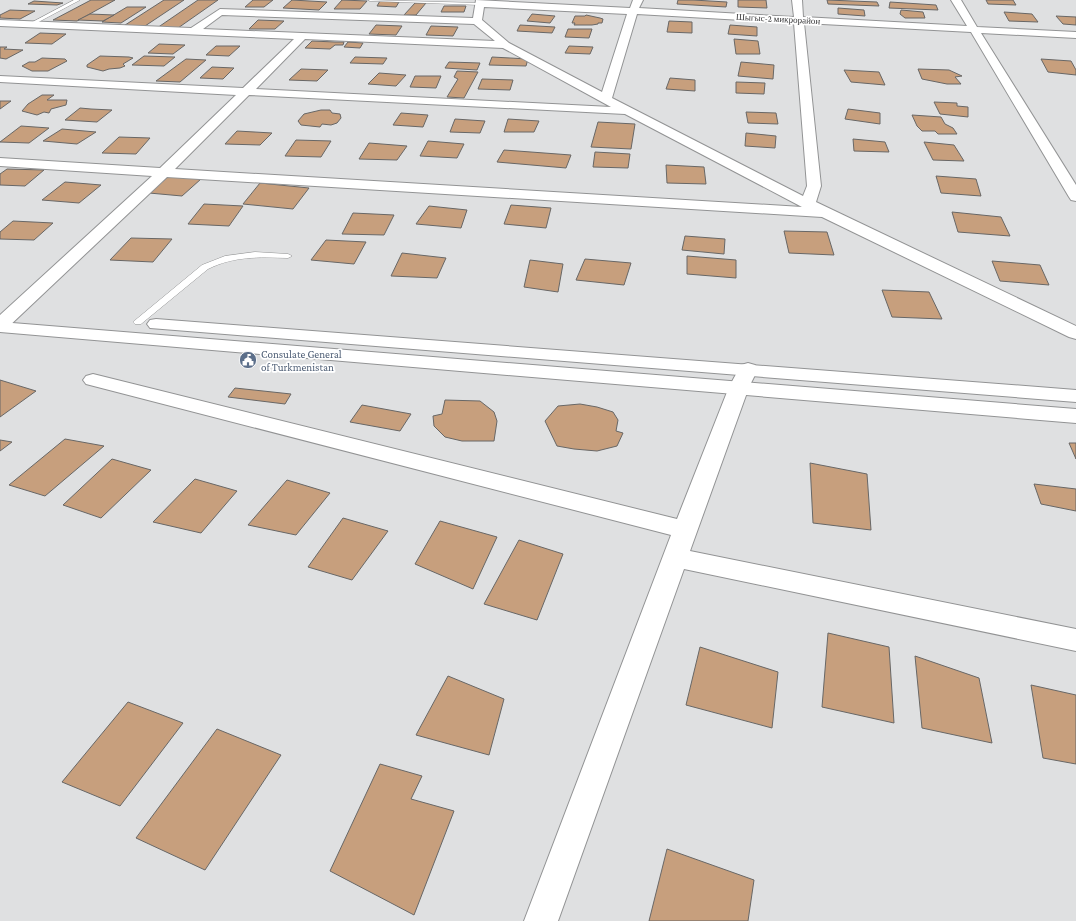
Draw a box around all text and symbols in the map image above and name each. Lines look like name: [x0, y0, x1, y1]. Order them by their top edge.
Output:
street label: Шыгыс-2 микрорайон: [736, 12, 821, 26]
place label: Consulate General of Turkmenistan: [261, 348, 342, 373]
public building icon: Consulate General of Turkmenistan: [238, 350, 258, 370]

